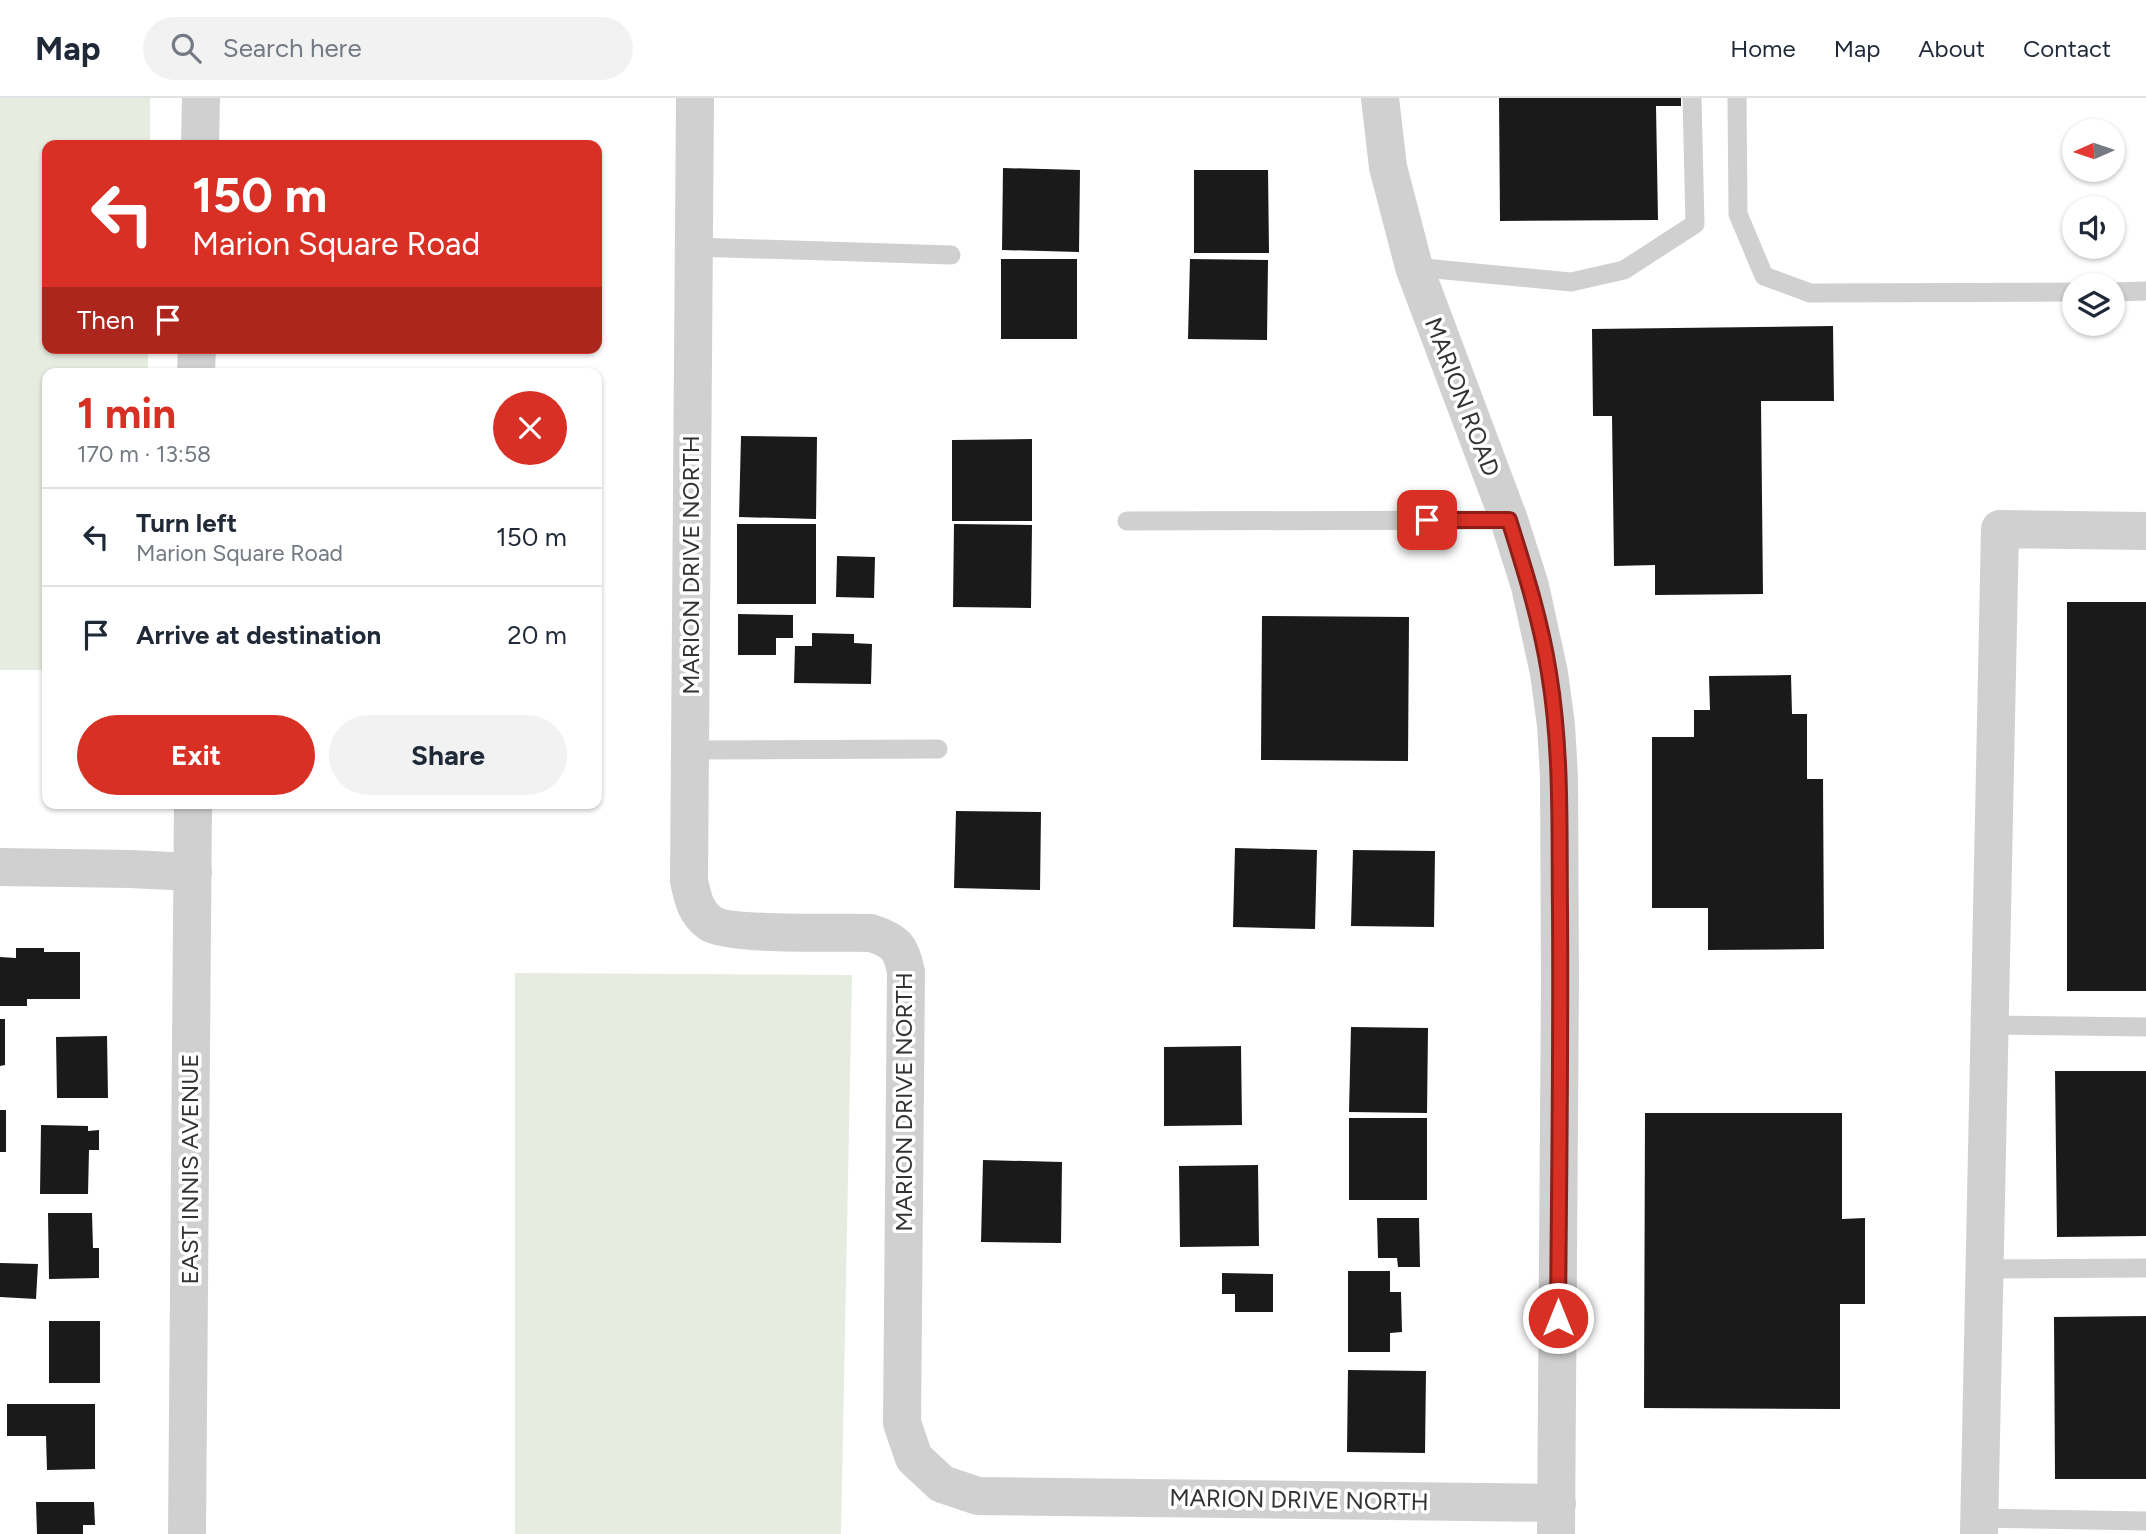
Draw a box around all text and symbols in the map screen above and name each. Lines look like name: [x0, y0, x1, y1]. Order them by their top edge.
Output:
search box: [143, 17, 633, 80]
text: Map: [35, 29, 101, 68]
icon: search: [167, 29, 205, 67]
text: Search here: [223, 32, 362, 64]
text: Home: [1730, 34, 1796, 63]
text: Map: [1834, 34, 1880, 63]
text: About: [1918, 34, 1985, 63]
text: Contact: [2023, 34, 2111, 63]
north arrow: [2062, 119, 2124, 182]
map controls: [2062, 119, 2125, 336]
text: 150 m: [192, 165, 327, 224]
icon: left: [77, 168, 168, 259]
button: sound: [2062, 196, 2125, 259]
text: Marion Square Road: [192, 225, 480, 263]
button: layers: [2062, 273, 2125, 336]
icon: arrive: [149, 301, 187, 339]
text: Then: [77, 304, 135, 336]
street label: MARION ROAD: [1419, 313, 1506, 480]
text: 1 min: [77, 388, 176, 439]
button: close: [493, 391, 567, 465]
street label: MARION DRIVE NORTH: [676, 435, 705, 695]
text: 170 m · 13:58: [77, 440, 211, 468]
pin: [1397, 490, 1457, 550]
icon: arrive: [1408, 501, 1446, 539]
text: Turn left: [136, 507, 237, 539]
icon: left: [77, 518, 115, 556]
text: 150 m: [496, 521, 567, 553]
text: Marion Square Road: [136, 539, 343, 567]
icon: arrive: [77, 616, 115, 654]
text: Arrive at destination: [136, 619, 381, 651]
text: 20 m: [507, 619, 567, 651]
button: Exit: [77, 715, 315, 795]
button: Share: [329, 715, 567, 795]
street label: MARION DRIVE NORTH: [889, 972, 918, 1232]
street label: EAST INNIS AVENUE: [175, 1054, 204, 1285]
position arrow: [1521, 1281, 1595, 1355]
street label: MARION DRIVE NORTH: [1169, 1483, 1429, 1516]

